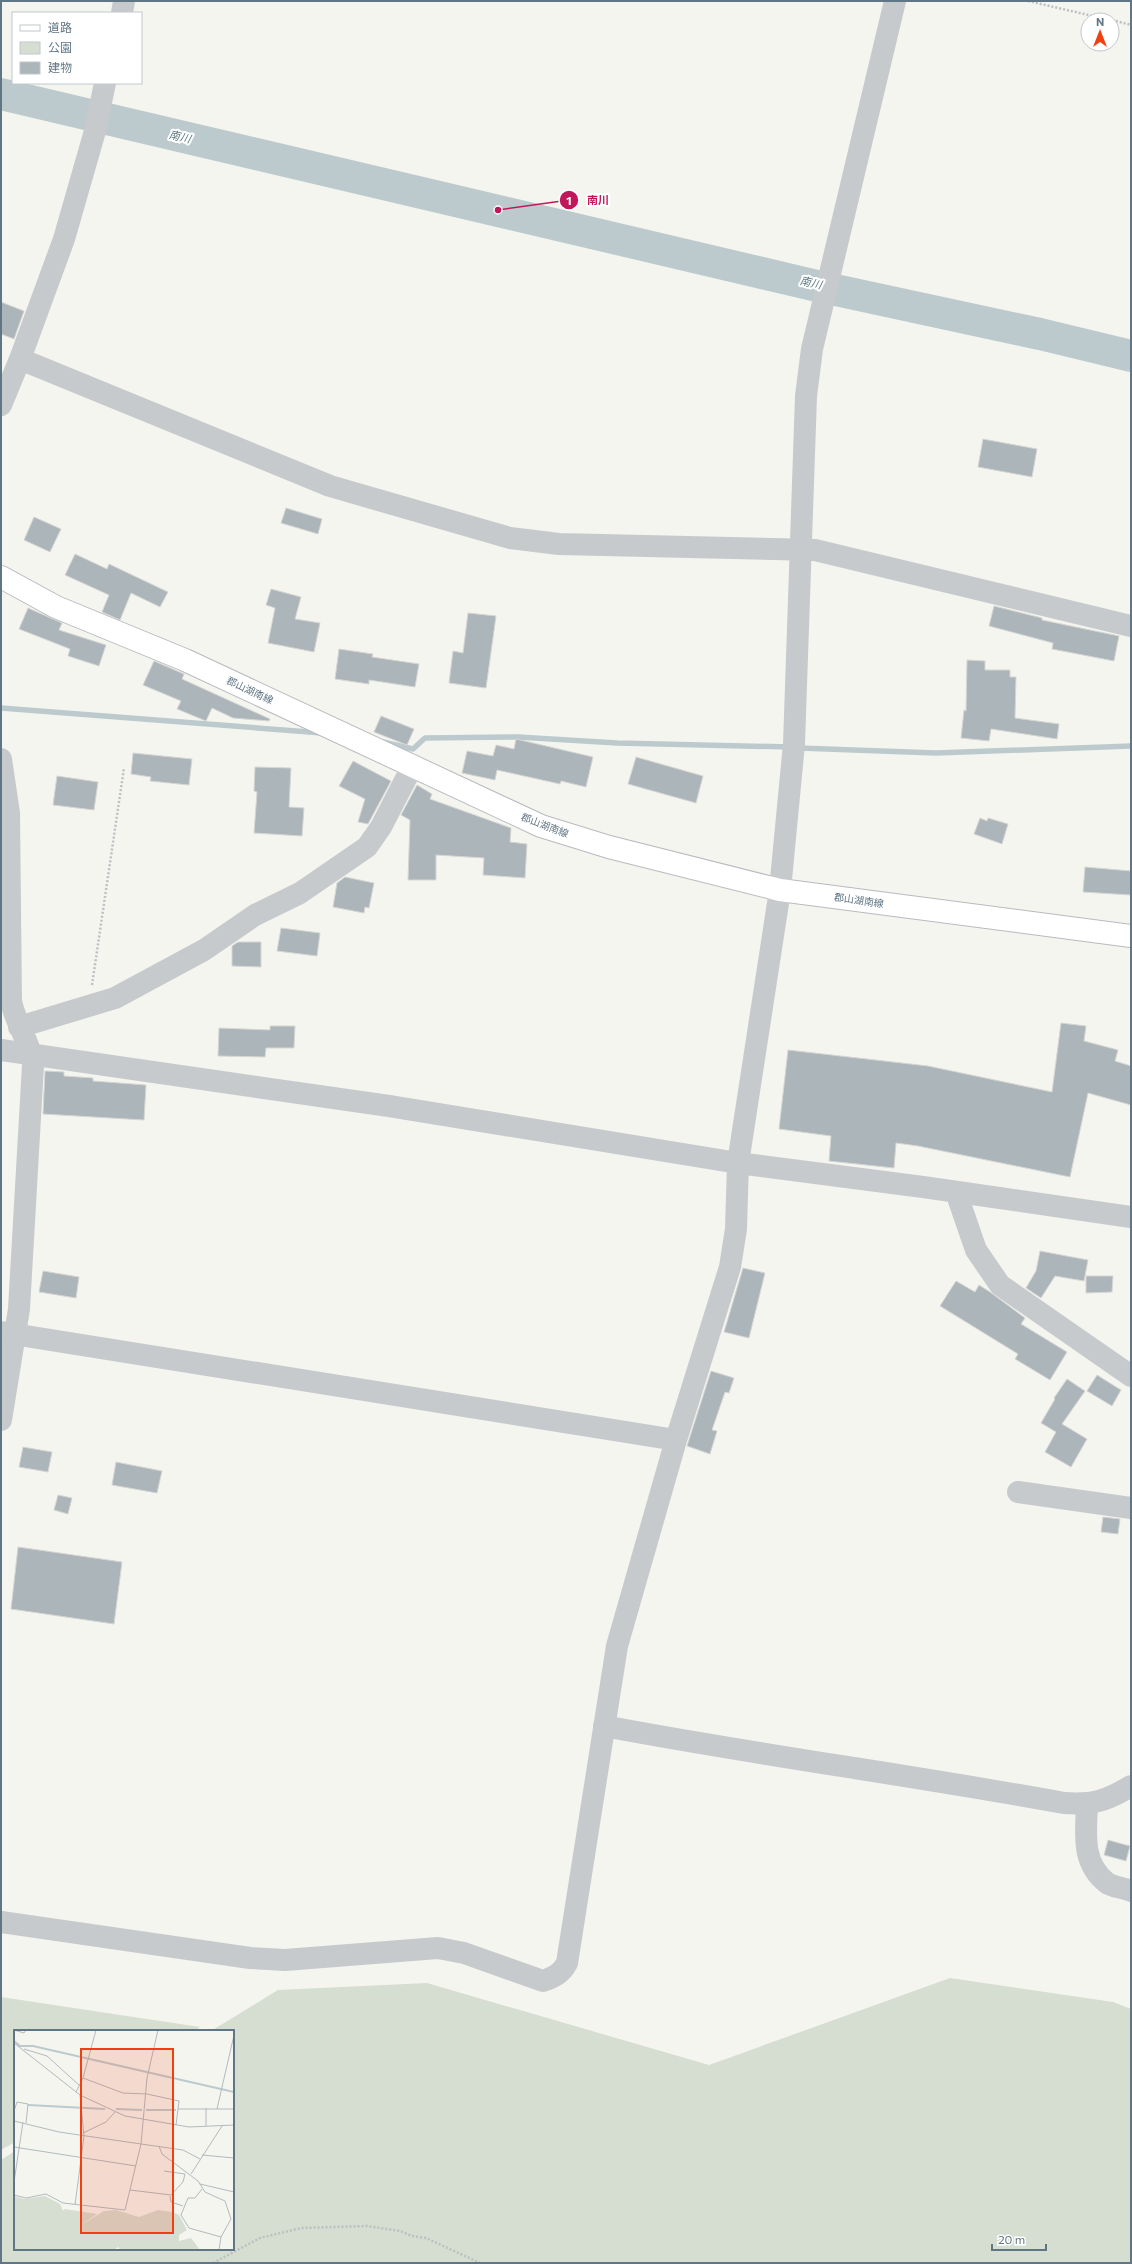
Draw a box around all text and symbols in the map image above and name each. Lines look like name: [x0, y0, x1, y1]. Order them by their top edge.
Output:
legend: [12, 12, 142, 84]
north arrow: [1080, 12, 1120, 52]
text: N: [1096, 15, 1104, 28]
text: 道路: [48, 20, 72, 34]
text: 公園: [48, 40, 72, 54]
text: 建物: [48, 60, 72, 74]
water label: 南川: [168, 127, 193, 145]
callout: 南川: [559, 189, 617, 212]
text: 1: [566, 193, 572, 207]
text: 南川: [587, 193, 609, 206]
water label: 南川: [799, 273, 824, 291]
street label: 郡山湖南線: [225, 674, 275, 706]
street label: 郡山湖南線: [520, 810, 570, 840]
street label: 郡山湖南線: [833, 891, 885, 909]
inset map: [14, 2030, 234, 2250]
scale bar: [992, 2226, 1046, 2252]
text: 20 m: [998, 2232, 1025, 2246]

